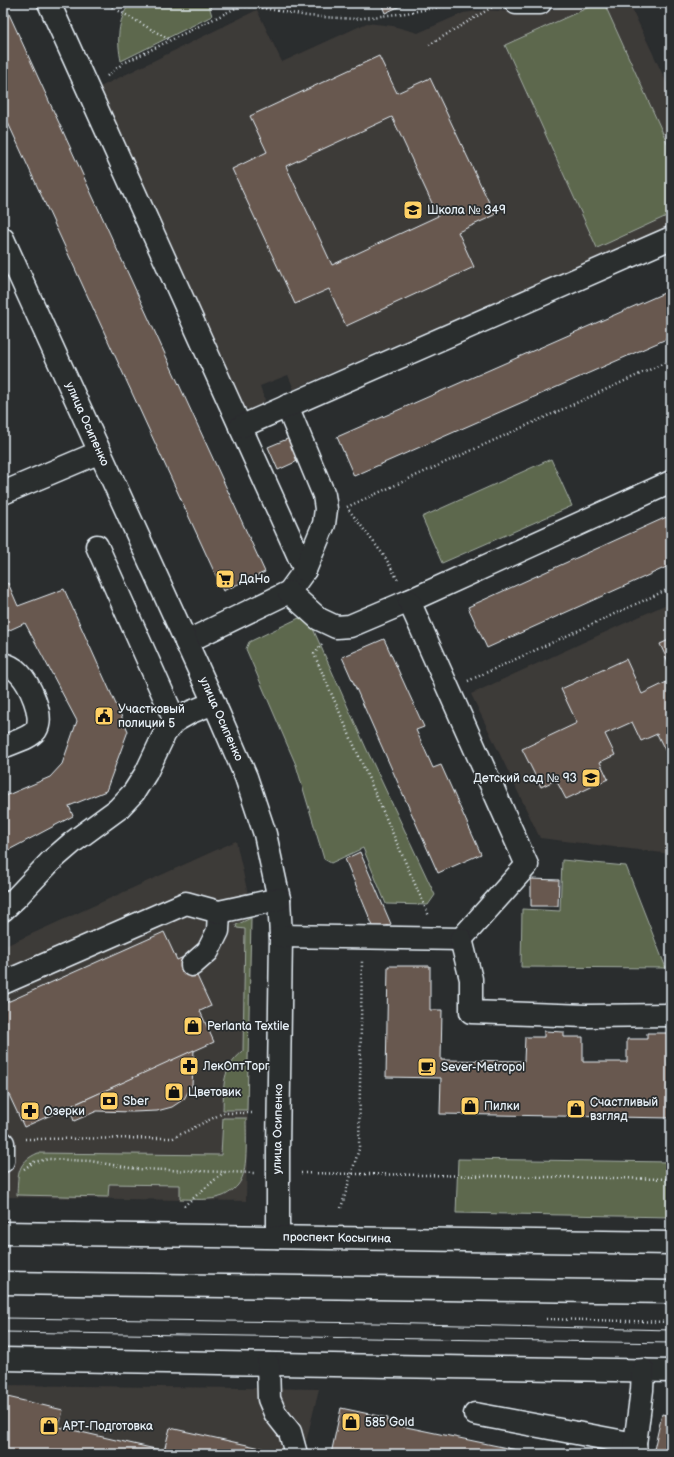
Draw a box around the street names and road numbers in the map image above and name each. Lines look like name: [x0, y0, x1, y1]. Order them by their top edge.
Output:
street label: улица Осипенко: [62, 380, 112, 468]
street label: улица Осипенко: [196, 675, 246, 763]
street label: улица Осипенко: [270, 1084, 286, 1174]
street label: проспект Косыгина: [283, 1230, 391, 1246]

